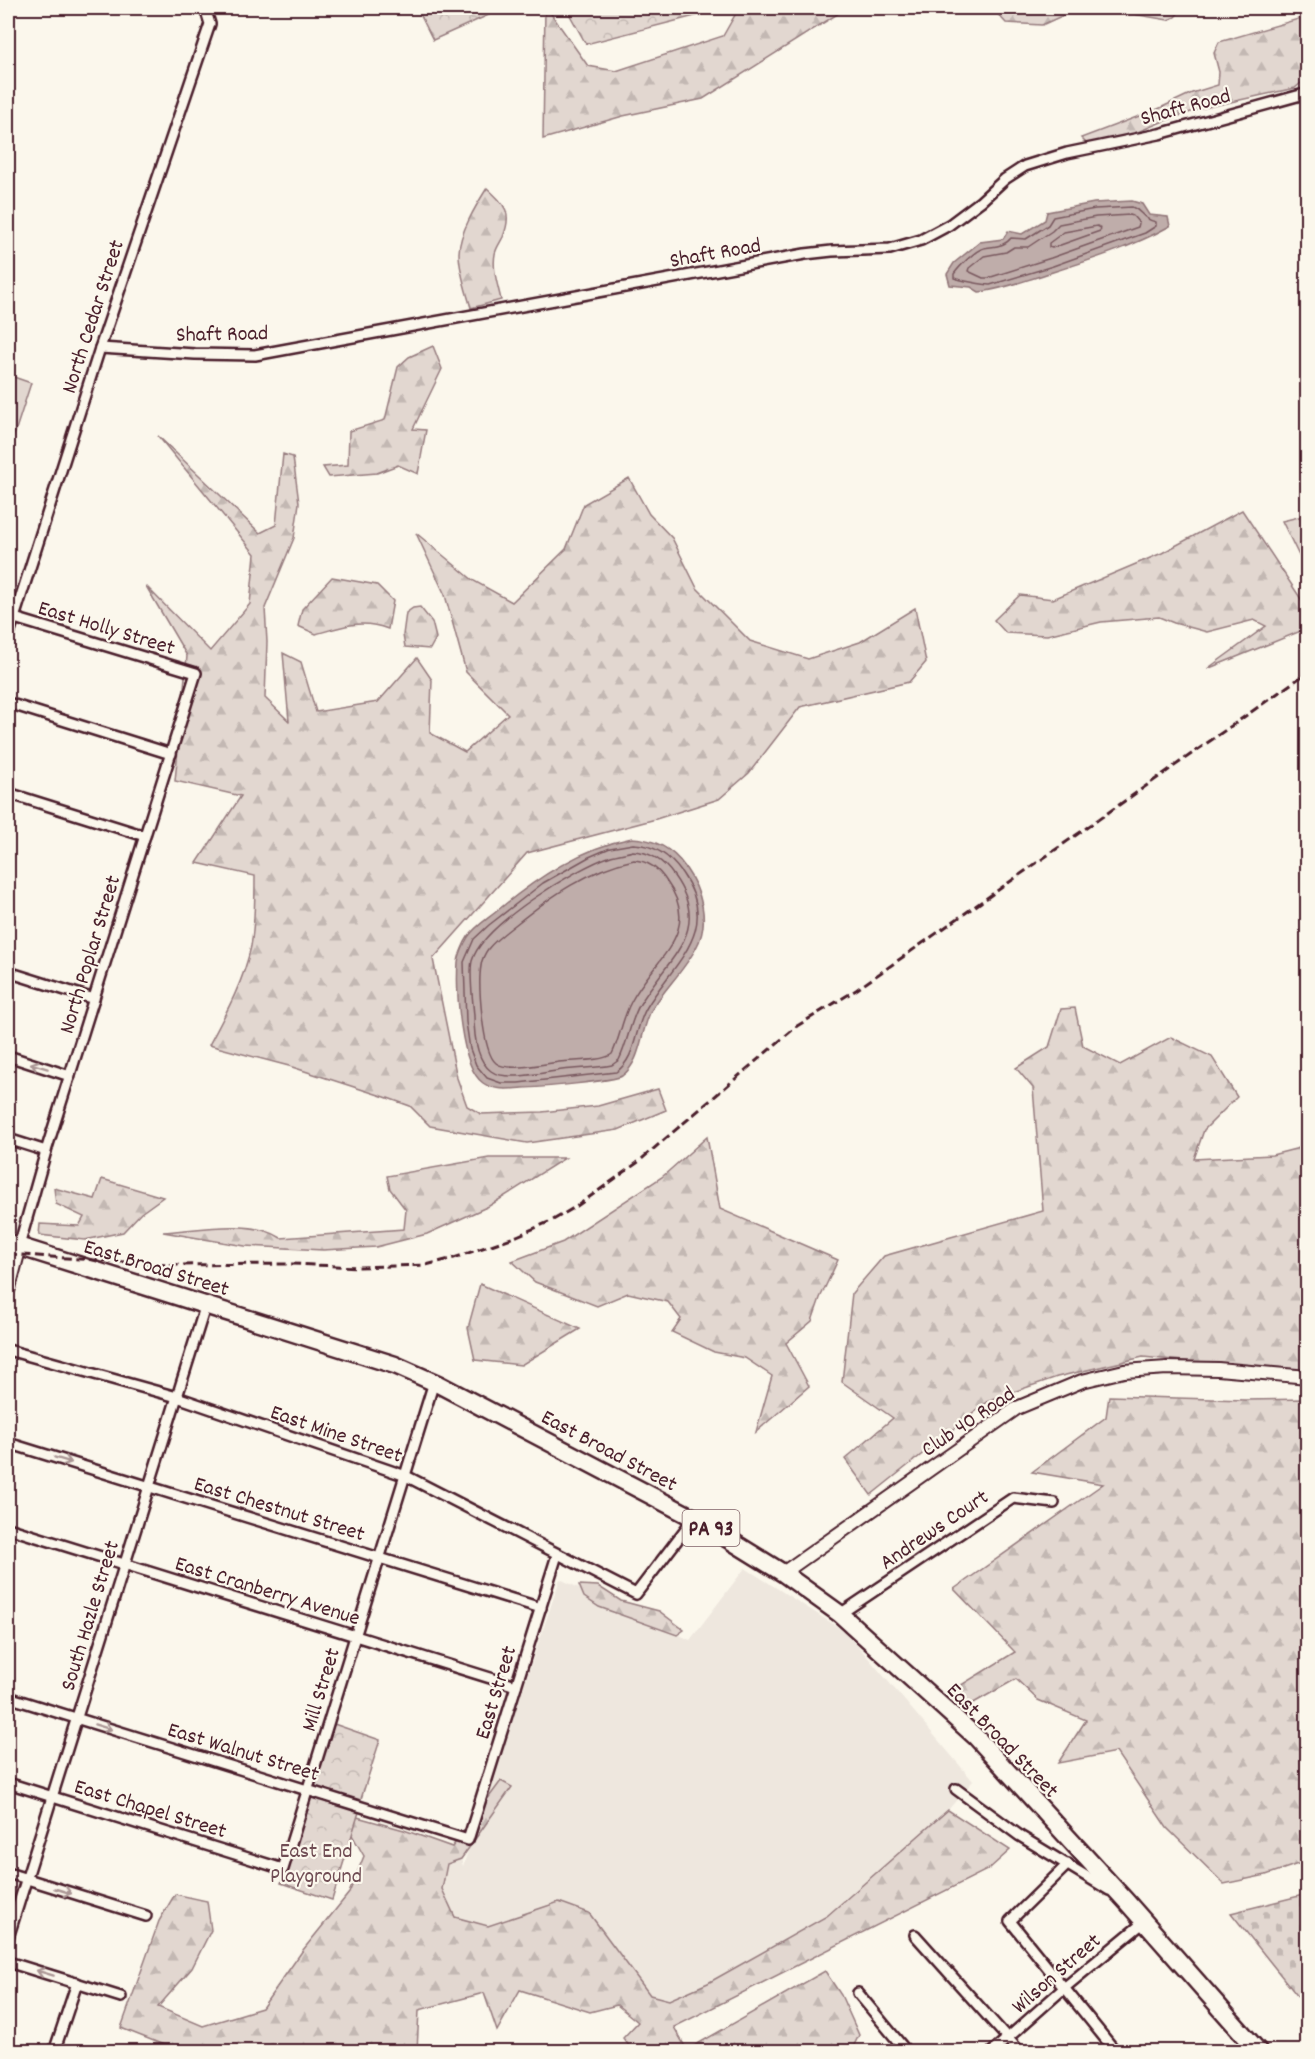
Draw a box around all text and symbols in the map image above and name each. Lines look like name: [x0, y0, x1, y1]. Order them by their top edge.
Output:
street label: Shaft Road: [1137, 81, 1234, 135]
street label: Shaft Road: [668, 231, 764, 278]
street label: North Cedar Street: [55, 236, 134, 398]
street label: Shaft Road: [176, 319, 268, 352]
street label: East Holly Street: [34, 594, 178, 665]
street label: North Poplar Street: [53, 872, 130, 1038]
one-way arrow: [30, 1060, 49, 1071]
street label: East Broad Street: [80, 1233, 232, 1306]
street label: Club 40 Road: [916, 1380, 1022, 1466]
street label: East Mine Street: [266, 1398, 406, 1472]
street label: East Broad Street: [535, 1403, 682, 1501]
one-way arrow: [53, 1455, 72, 1466]
street label: East Chestnut Street: [190, 1470, 368, 1551]
street label: Andrews Court: [874, 1483, 996, 1579]
road number: PA 93: [682, 1510, 740, 1546]
street label: South Hazle Street: [54, 1537, 129, 1695]
street label: East Cranberry Avenue: [171, 1549, 363, 1635]
street label: East Street: [468, 1642, 526, 1744]
street label: Mill Street: [295, 1644, 350, 1736]
street label: East Broad Street: [938, 1677, 1065, 1806]
street label: East Walnut Street: [163, 1716, 323, 1791]
one-way arrow: [94, 1722, 113, 1733]
street label: East Chapel Street: [70, 1772, 230, 1848]
park label: East End Playground: [270, 1837, 362, 1893]
one-way arrow: [53, 1886, 72, 1897]
street label: Wilson Street: [1006, 1927, 1109, 2022]
one-way arrow: [36, 1967, 55, 1978]

